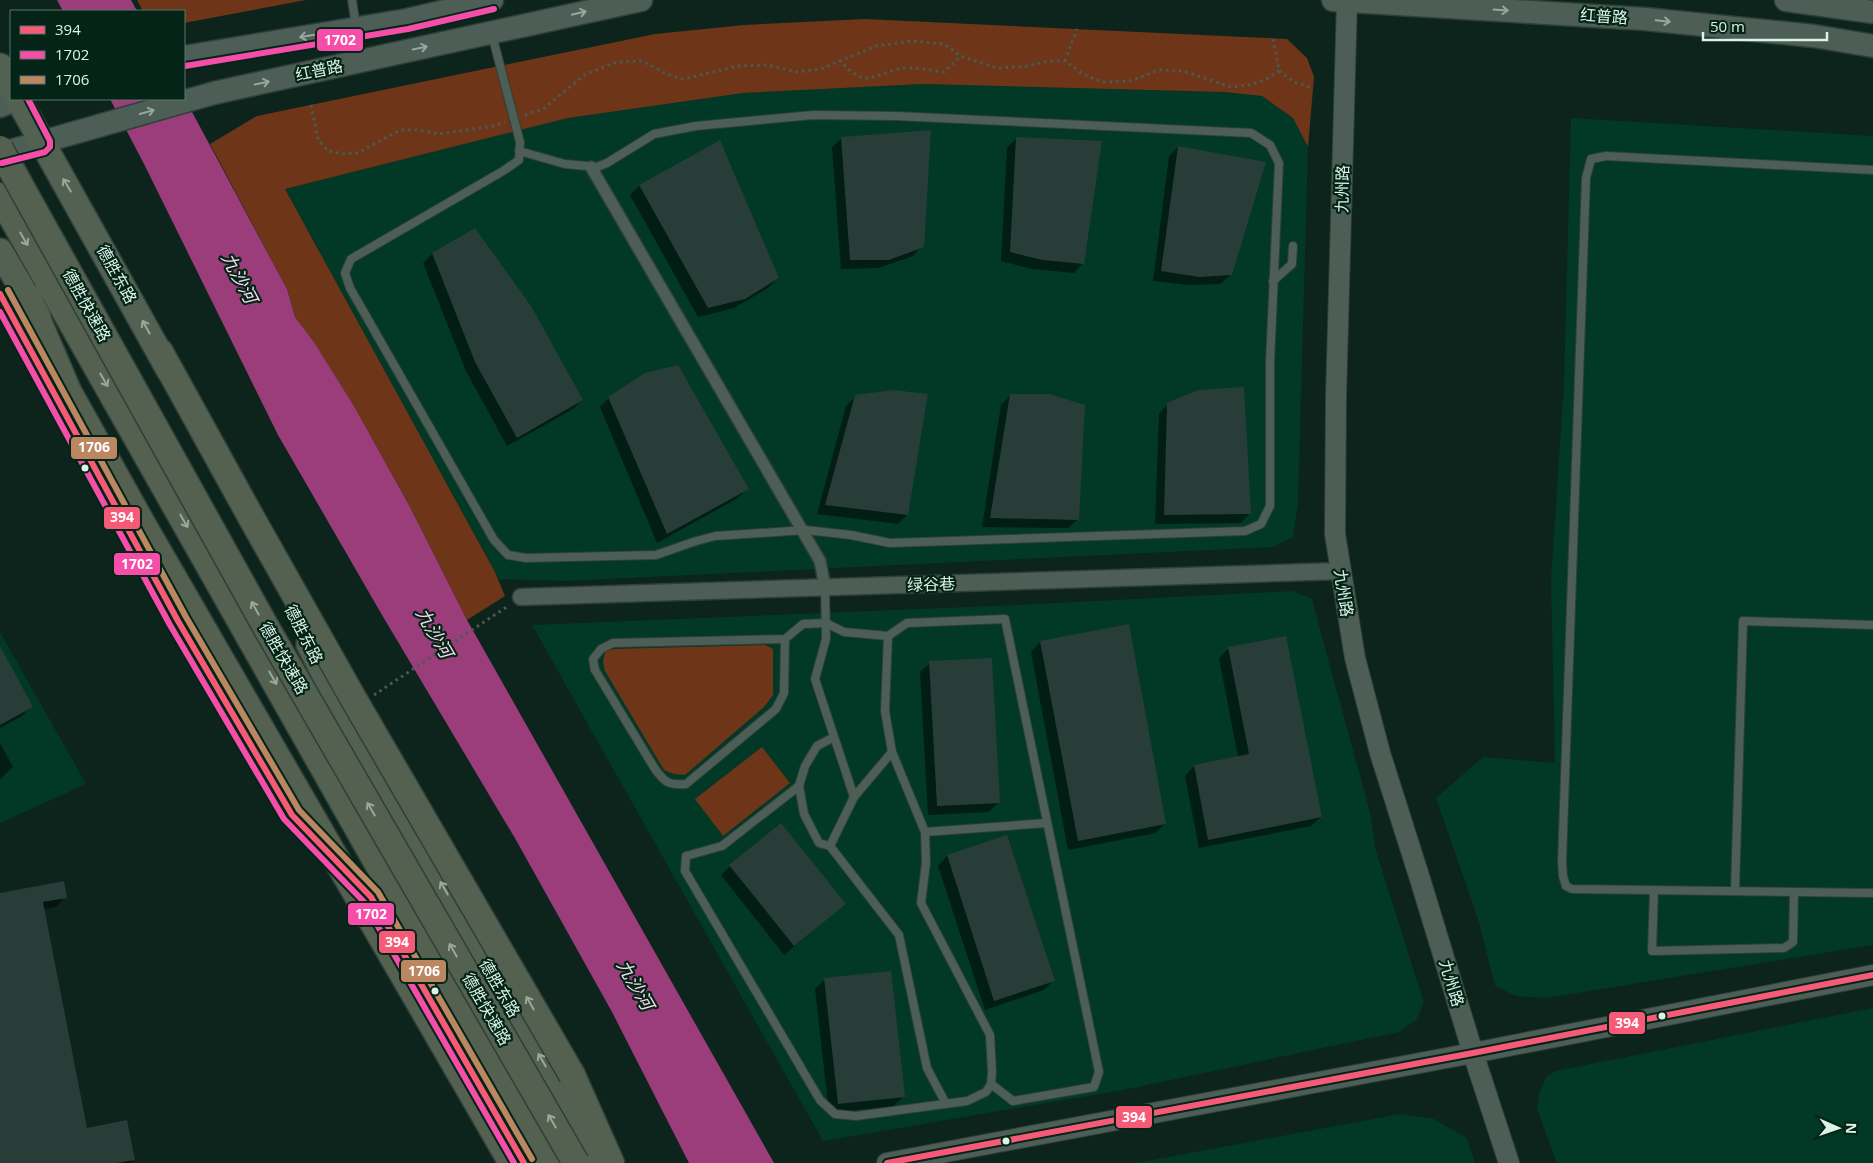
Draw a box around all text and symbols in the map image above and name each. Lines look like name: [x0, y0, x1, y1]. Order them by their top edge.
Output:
street label: 红普路: [1579, 3, 1629, 29]
one-way arrow: [1492, 5, 1508, 15]
one-way arrow: [571, 8, 587, 17]
legend: [10, 10, 185, 100]
scale bar: [1703, 10, 1827, 42]
one-way arrow: [1654, 16, 1670, 26]
text: 50 m: [1710, 16, 1745, 36]
text: 394: [55, 19, 81, 39]
line badge: 1702: [316, 28, 364, 52]
text: 1702: [324, 30, 356, 49]
one-way arrow: [299, 32, 315, 42]
one-way arrow: [412, 43, 428, 52]
text: 1702: [55, 44, 89, 64]
street label: 红普路: [293, 54, 345, 86]
text: 1706: [55, 69, 89, 89]
one-way arrow: [253, 78, 269, 87]
one-way arrow: [139, 107, 155, 116]
street label: 九州路: [1331, 165, 1353, 213]
one-way arrow: [62, 178, 72, 193]
one-way arrow: [20, 231, 30, 245]
street label: 德胜东路: [92, 241, 142, 307]
water label: 九沙河: [217, 248, 265, 310]
street label: 德胜快速路: [58, 265, 116, 345]
one-way arrow: [141, 321, 151, 335]
one-way arrow: [100, 372, 110, 387]
line badge: 1706: [70, 436, 118, 460]
text: 1706: [78, 437, 110, 456]
unlabelled marker: [80, 463, 90, 473]
line badge: 394: [103, 506, 141, 530]
text: 394: [110, 507, 134, 526]
one-way arrow: [180, 514, 190, 528]
line badge: 1702: [113, 552, 161, 576]
text: 1702: [121, 554, 153, 573]
street label: 九州路: [1329, 568, 1359, 618]
street label: 绿谷巷: [907, 572, 955, 596]
street label: 德胜东路: [280, 600, 328, 668]
one-way arrow: [250, 601, 260, 615]
water label: 九沙河: [411, 603, 460, 664]
street label: 德胜快速路: [254, 618, 314, 698]
one-way arrow: [269, 670, 278, 685]
one-way arrow: [366, 803, 376, 817]
one-way arrow: [439, 881, 448, 896]
line badge: 1702: [347, 902, 395, 926]
text: 1702: [355, 904, 387, 923]
line badge: 394: [378, 930, 416, 954]
text: 394: [385, 932, 409, 951]
one-way arrow: [447, 943, 457, 957]
street label: 德胜东路: [474, 955, 526, 1021]
water label: 九沙河: [612, 955, 661, 1016]
street label: 九州路: [1434, 957, 1470, 1009]
line badge: 1706: [400, 959, 447, 983]
text: 1706: [408, 961, 440, 980]
street label: 德胜快速路: [457, 969, 517, 1049]
unlabelled marker: [430, 986, 440, 996]
one-way arrow: [525, 996, 535, 1010]
line badge: 394: [1608, 1011, 1646, 1035]
unlabelled marker: [1657, 1011, 1667, 1021]
text: 394: [1615, 1013, 1639, 1032]
one-way arrow: [536, 1053, 546, 1067]
north arrow: [1813, 1103, 1863, 1153]
line badge: 394: [1115, 1105, 1153, 1129]
text: 394: [1122, 1107, 1146, 1126]
one-way arrow: [546, 1114, 556, 1128]
text: N: [1842, 1122, 1861, 1134]
unlabelled marker: [1001, 1136, 1011, 1146]

